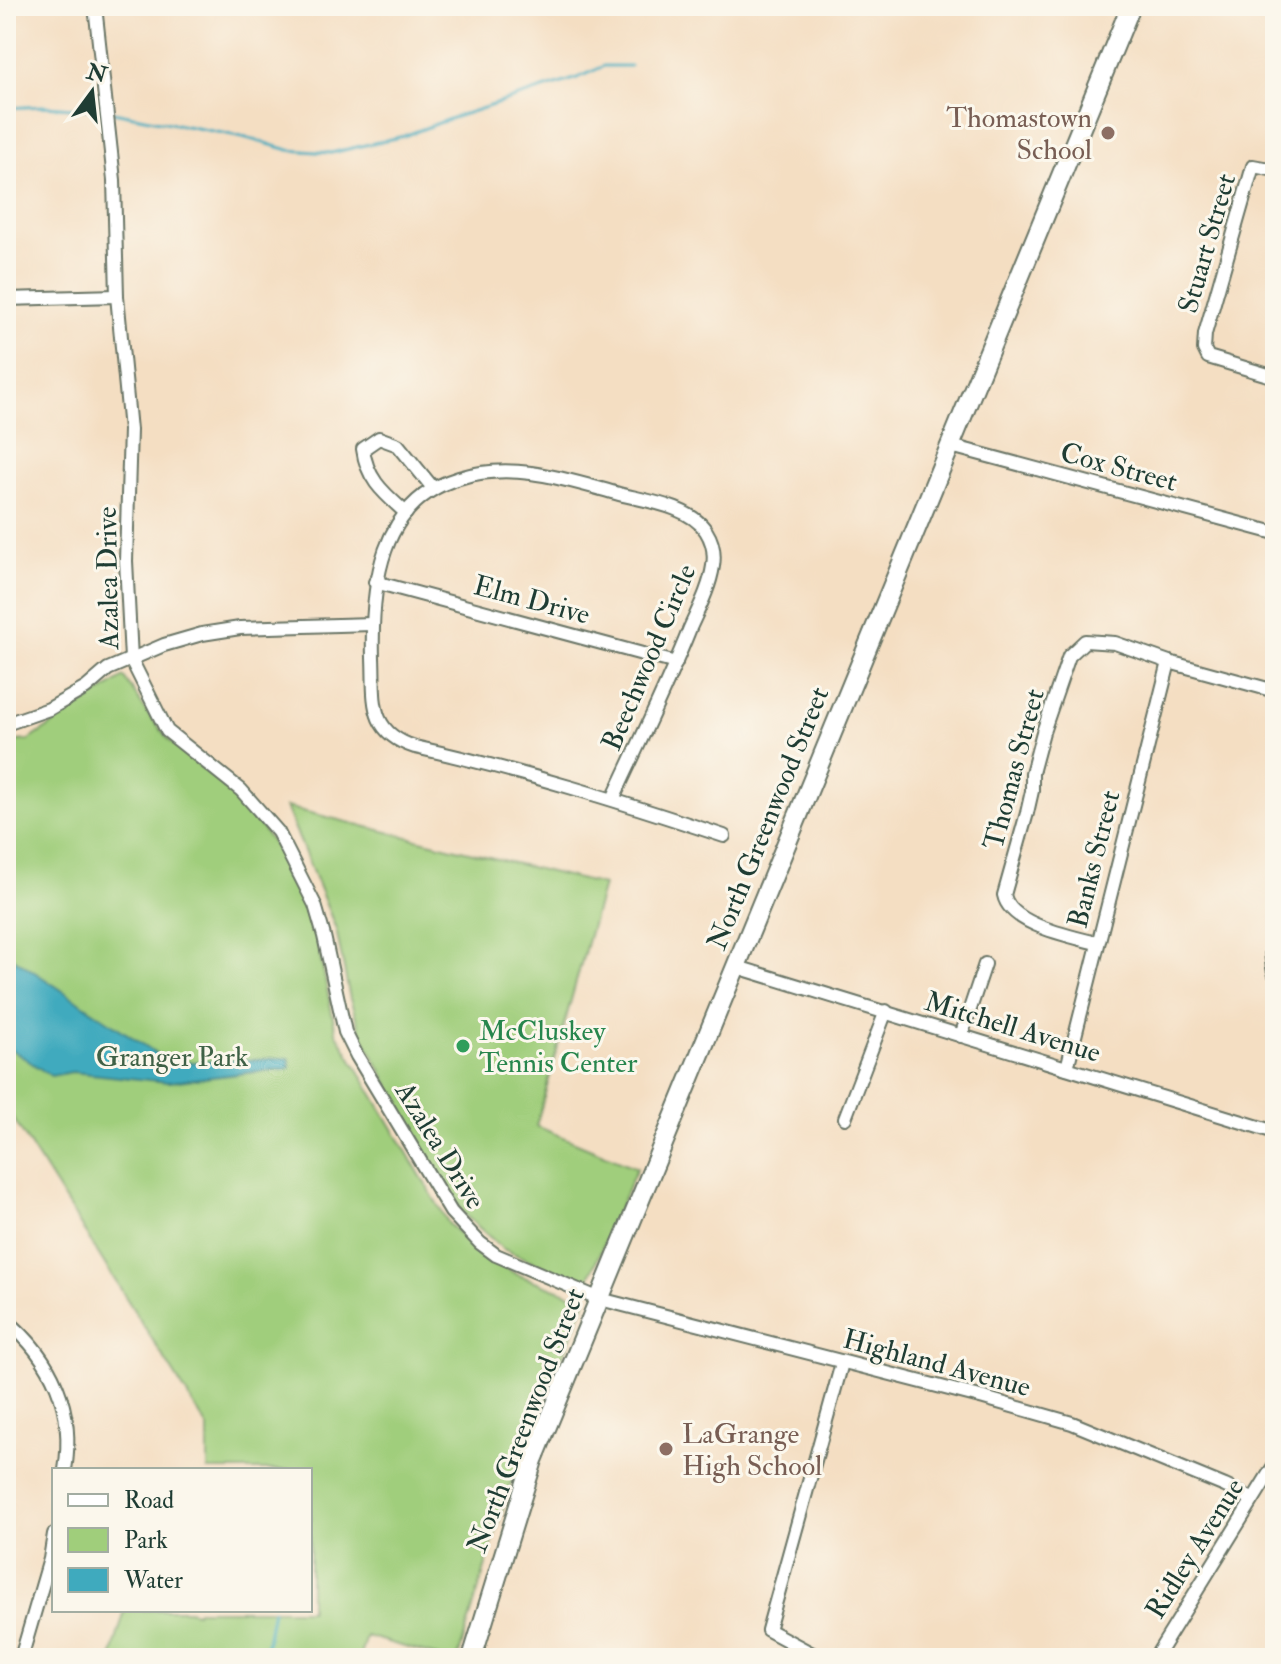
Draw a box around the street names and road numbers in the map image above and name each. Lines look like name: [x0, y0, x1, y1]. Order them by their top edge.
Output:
street label: Stuart Street: [1171, 170, 1244, 317]
street label: Cox Street: [1056, 435, 1181, 500]
street label: Azalea Drive: [90, 506, 127, 651]
street label: Beechwood Circle: [594, 559, 705, 756]
street label: Elm Drive: [470, 568, 594, 633]
street label: North Greenwood Street: [700, 682, 837, 955]
street label: Thomas Street: [976, 685, 1053, 854]
street label: Banks Street: [1060, 787, 1128, 932]
street label: Mitchell Avenue: [920, 984, 1105, 1071]
street label: Azalea Drive: [386, 1075, 493, 1216]
street label: North Greenwood Street: [460, 1283, 593, 1558]
street label: Highland Avenue: [839, 1322, 1034, 1405]
street label: Ridley Avenue: [1138, 1472, 1252, 1626]

